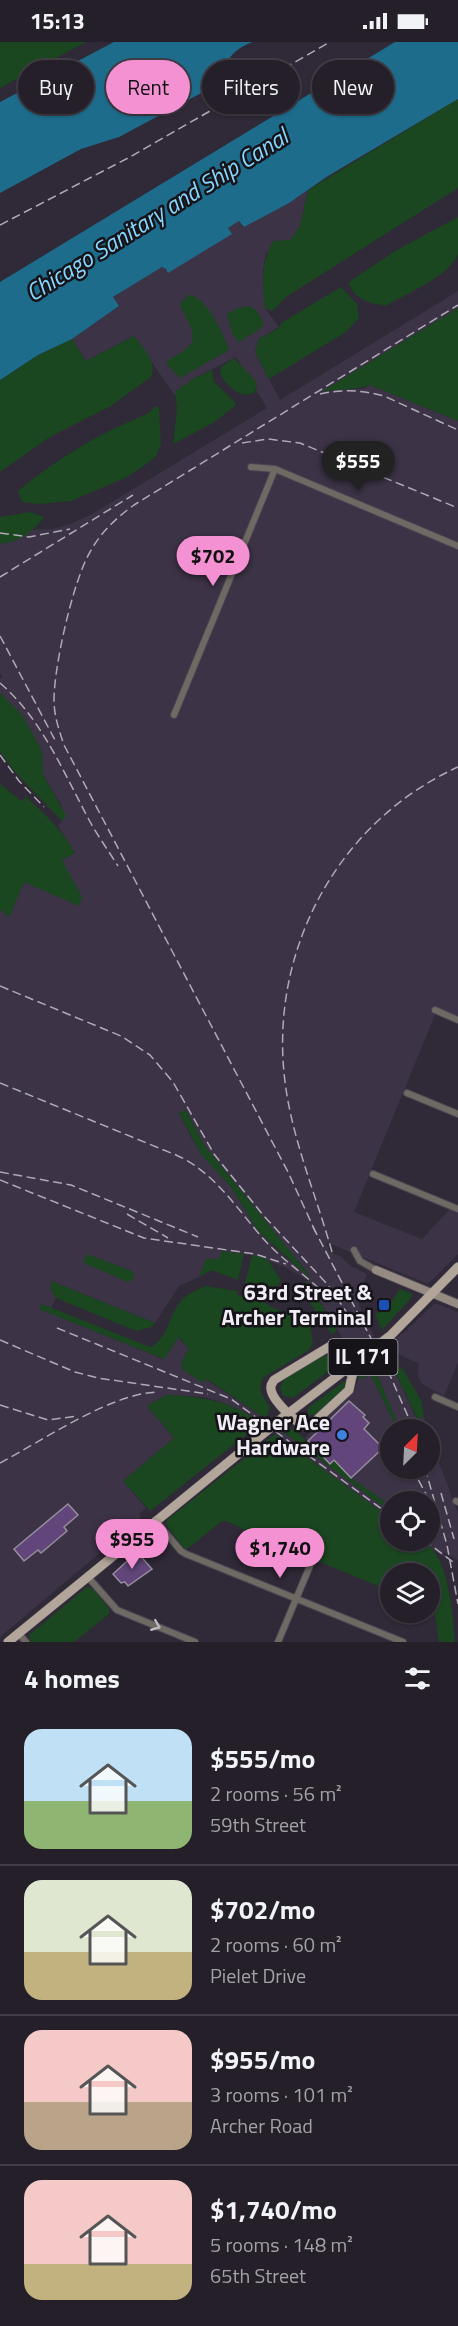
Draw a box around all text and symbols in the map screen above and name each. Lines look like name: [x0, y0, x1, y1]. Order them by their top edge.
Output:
text: 15:13: [30, 4, 85, 38]
chip: Buy: [18, 60, 94, 114]
chip: Rent: [106, 60, 190, 114]
chip: Filters: [202, 60, 300, 114]
chip: New: [312, 60, 394, 114]
water label: Chicago Sanitary and Ship Canal: [18, 117, 297, 310]
pin: $555: [322, 441, 394, 492]
text: $555: [336, 445, 380, 476]
pin: $702: [177, 536, 249, 587]
text: $702: [191, 540, 235, 571]
place label: 63rd Street & Archer Terminal: [221, 1275, 373, 1334]
marker: 63rd Street & Archer Terminal: [377, 1298, 391, 1312]
road number: IL 171: [328, 1339, 398, 1375]
place label: Wagner Ace Hardware: [216, 1405, 330, 1464]
north arrow: [380, 1419, 440, 1479]
map controls: [380, 1419, 440, 1623]
marker: Wagner Ace Hardware: [335, 1428, 349, 1442]
button: locate: [380, 1491, 440, 1551]
pin: $955: [96, 1519, 168, 1570]
text: $955: [110, 1523, 154, 1554]
pin: $1,740: [231, 1528, 329, 1579]
text: $1,740: [249, 1532, 311, 1563]
button: layers: [380, 1563, 440, 1623]
one-way arrow: [150, 1619, 161, 1631]
text: 4 homes: [24, 1659, 120, 1698]
icon: filters: [401, 1662, 434, 1695]
text: $555/mo: [210, 1739, 315, 1778]
icon: home: [72, 1753, 144, 1825]
text: 2 rooms · 56 m²: [210, 1778, 342, 1809]
text: 59th Street: [210, 1809, 306, 1840]
text: $702/mo: [210, 1890, 315, 1929]
icon: home: [72, 1904, 144, 1976]
text: 2 rooms · 60 m²: [210, 1929, 342, 1960]
text: Pielet Drive: [210, 1960, 306, 1991]
text: $955/mo: [210, 2040, 315, 2079]
icon: home: [72, 2054, 144, 2126]
text: 3 rooms · 101 m²: [210, 2079, 353, 2110]
text: Archer Road: [210, 2110, 313, 2141]
text: $1,740/mo: [210, 2190, 337, 2229]
icon: home: [72, 2204, 144, 2276]
text: 5 rooms · 148 m²: [210, 2229, 353, 2260]
text: 65th Street: [210, 2260, 306, 2291]

